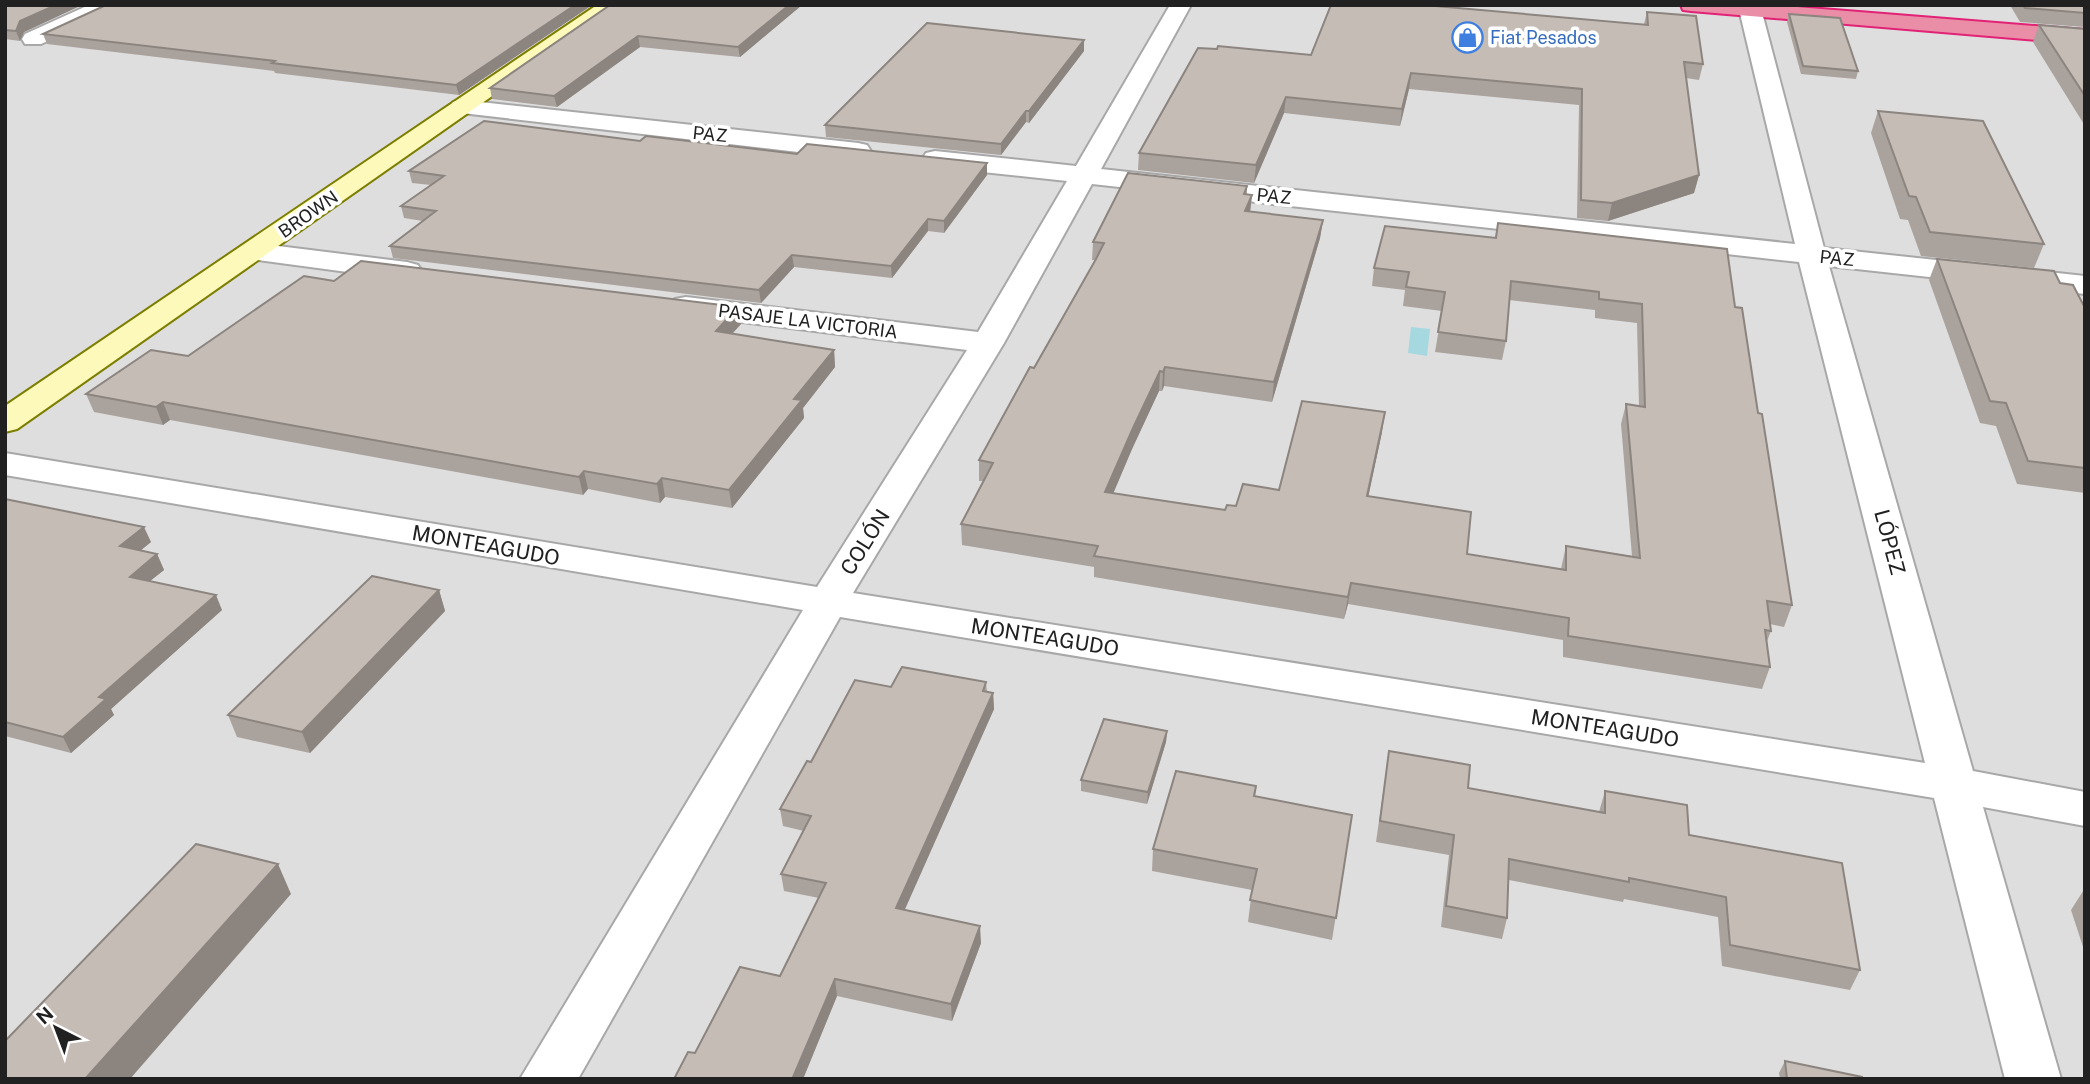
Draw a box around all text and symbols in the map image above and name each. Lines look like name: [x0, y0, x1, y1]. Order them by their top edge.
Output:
shop icon: Fiat Pesados: [1450, 20, 1484, 54]
place label: Fiat Pesados: [1490, 27, 1597, 48]
street label: PAZ: [692, 122, 728, 146]
street label: PAZ: [1256, 184, 1292, 208]
street label: BROWN: [274, 186, 342, 242]
street label: PAZ: [1819, 246, 1855, 270]
street label: PASAJE LA VICTORIA: [717, 300, 899, 342]
street label: COLÓN: [835, 504, 895, 580]
street label: LÓPEZ: [1869, 506, 1911, 578]
street label: MONTEAGUDO: [410, 520, 562, 570]
street label: MONTEAGUDO: [969, 613, 1121, 661]
street label: MONTEAGUDO: [1529, 704, 1681, 752]
north arrow: [21, 993, 91, 1063]
text: N: [32, 1002, 58, 1029]

